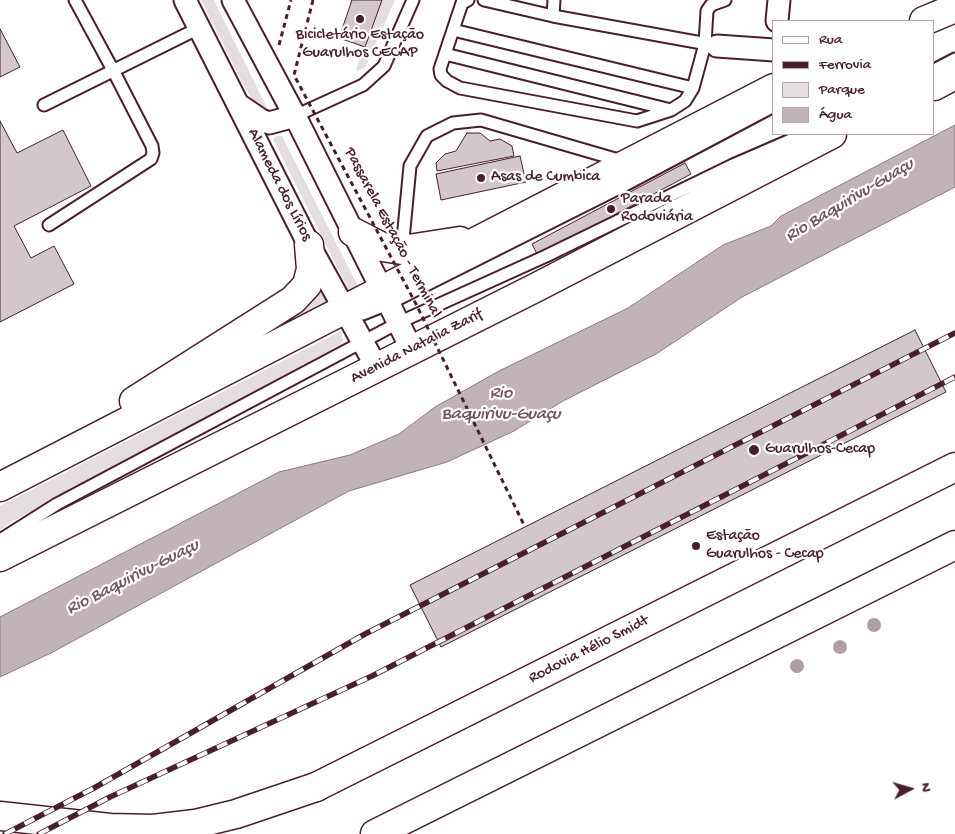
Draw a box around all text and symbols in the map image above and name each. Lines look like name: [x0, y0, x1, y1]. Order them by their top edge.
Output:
marker: Bicicletário Estação Guarulhos CECAP: [354, 13, 366, 25]
legend: [772, 20, 935, 135]
place label: Bicicletário Estação Guarulhos CECAP: [296, 26, 424, 64]
text: Rua: [819, 31, 842, 49]
text: Ferrovia: [819, 56, 871, 74]
text: Parque: [819, 81, 865, 99]
text: Água: [819, 106, 852, 124]
street label: Alameda dos Lírios: [242, 126, 316, 244]
street label: Passarela Estação - Terminal: [339, 145, 445, 321]
water label: Rio Baquirivu-Guaçu: [782, 154, 918, 248]
place label: Asas de Cumbica: [491, 168, 600, 188]
marker: Asas de Cumbica: [475, 172, 487, 184]
place label: Parada Rodoviária: [621, 190, 693, 228]
marker: Parada Rodoviária: [605, 203, 617, 215]
street label: Avenida Natalia Zarif: [348, 305, 486, 389]
water label: Rio Baquirivu-Guaçu: [442, 383, 560, 426]
place label: Guarulhos-Cecap: [765, 440, 875, 460]
marker: Guarulhos-Cecap: [747, 443, 761, 457]
place label: Estação Guarulhos - Cecap: [706, 527, 824, 565]
water label: Rio Baquirivu-Guaçu: [63, 535, 203, 621]
marker: Estação Guarulhos - Cecap: [690, 540, 702, 552]
street label: Rodovia Hélio Smidt: [526, 611, 652, 689]
north arrow: [885, 764, 935, 814]
text: N: [916, 782, 934, 793]

